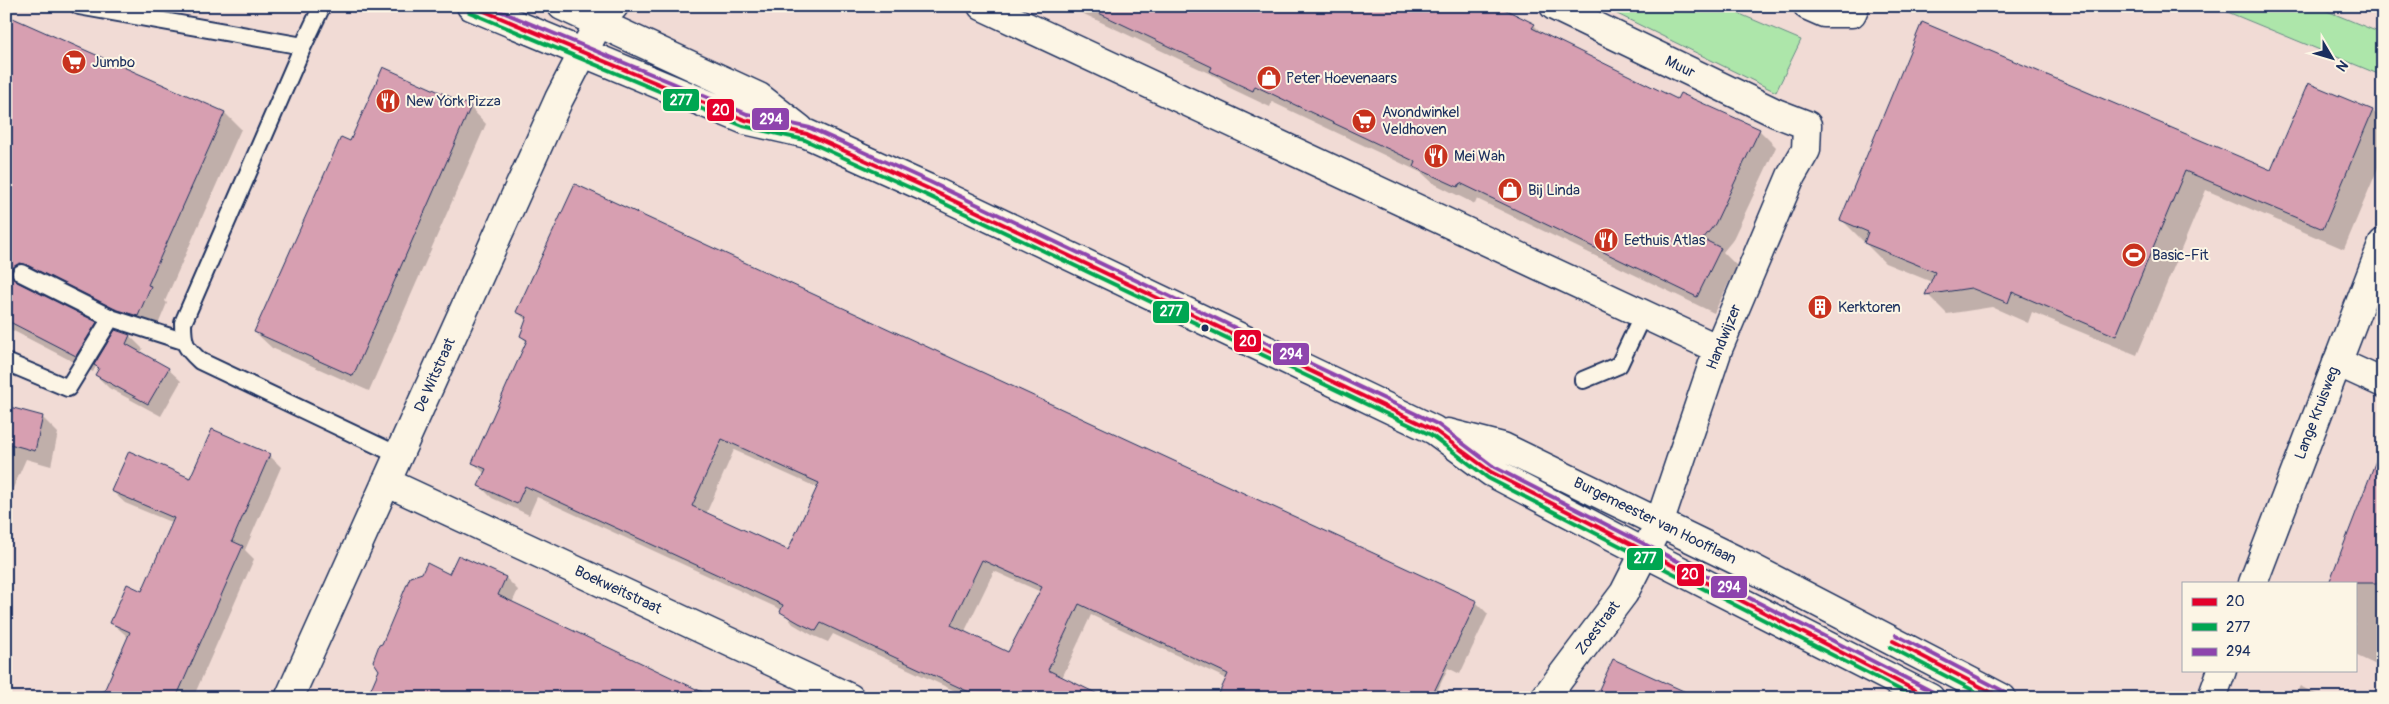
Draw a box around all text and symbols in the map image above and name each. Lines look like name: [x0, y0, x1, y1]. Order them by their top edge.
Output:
north arrow: [2306, 32, 2356, 82]
supermarket icon: Jumbo: [61, 49, 87, 75]
street label: Muur: [1662, 52, 1699, 83]
place label: Jumbo: [92, 53, 135, 72]
text: N: [2332, 57, 2351, 75]
shop icon: Peter Hoevenaars: [1256, 65, 1282, 91]
place label: Peter Hoevenaars: [1286, 69, 1397, 88]
restaurant icon: New York Pizza: [375, 88, 401, 114]
line badge: 277: [662, 88, 700, 112]
place label: New York Pizza: [406, 92, 501, 111]
text: 277: [670, 92, 693, 109]
line badge: 20: [706, 98, 735, 122]
text: 20: [712, 102, 730, 119]
place label: Avondwinkel Veldhoven: [1382, 103, 1460, 139]
line badge: 294: [751, 107, 790, 131]
supermarket icon: Avondwinkel Veldhoven: [1351, 108, 1377, 134]
text: 294: [759, 111, 783, 128]
restaurant icon: Mei Wah: [1423, 143, 1449, 169]
place label: Mei Wah: [1454, 147, 1505, 166]
shop icon: Bij Linda: [1497, 177, 1523, 203]
place label: Bij Linda: [1528, 181, 1580, 200]
restaurant icon: Eethuis Atlas: [1593, 227, 1619, 253]
place label: Eethuis Atlas: [1624, 231, 1706, 250]
sports icon: Basic-Fit: [2121, 242, 2147, 268]
place label: Basic-Fit: [2152, 246, 2210, 265]
building icon: Kerktoren: [1807, 294, 1833, 320]
place label: Kerktoren: [1838, 298, 1901, 317]
line badge: 277: [1152, 300, 1190, 324]
street label: Handwijzer: [1702, 301, 1746, 373]
text: 277: [1160, 303, 1183, 320]
unlabelled marker: [1200, 323, 1210, 333]
line badge: 20: [1233, 329, 1262, 353]
text: 20: [1239, 333, 1257, 350]
street label: De Witstraat: [410, 334, 460, 415]
line badge: 294: [1272, 342, 1310, 366]
text: 294: [1279, 346, 1303, 363]
street label: Lange Kruisweg: [2291, 364, 2343, 462]
street label: Burgemeester van Hoofflaan: [1570, 473, 1740, 569]
line badge: 277: [1626, 547, 1664, 571]
text: 277: [1634, 550, 1657, 567]
street label: Boekweitstraat: [571, 562, 666, 619]
line badge: 20: [1676, 563, 1705, 587]
text: 20: [1681, 566, 1699, 583]
line badge: 294: [1710, 575, 1748, 599]
text: 294: [1717, 579, 1741, 596]
legend: [2182, 582, 2356, 672]
text: 20: [2226, 592, 2245, 611]
street label: Zoestraat: [1572, 596, 1625, 659]
text: 277: [2226, 618, 2250, 637]
text: 294: [2226, 642, 2251, 661]

